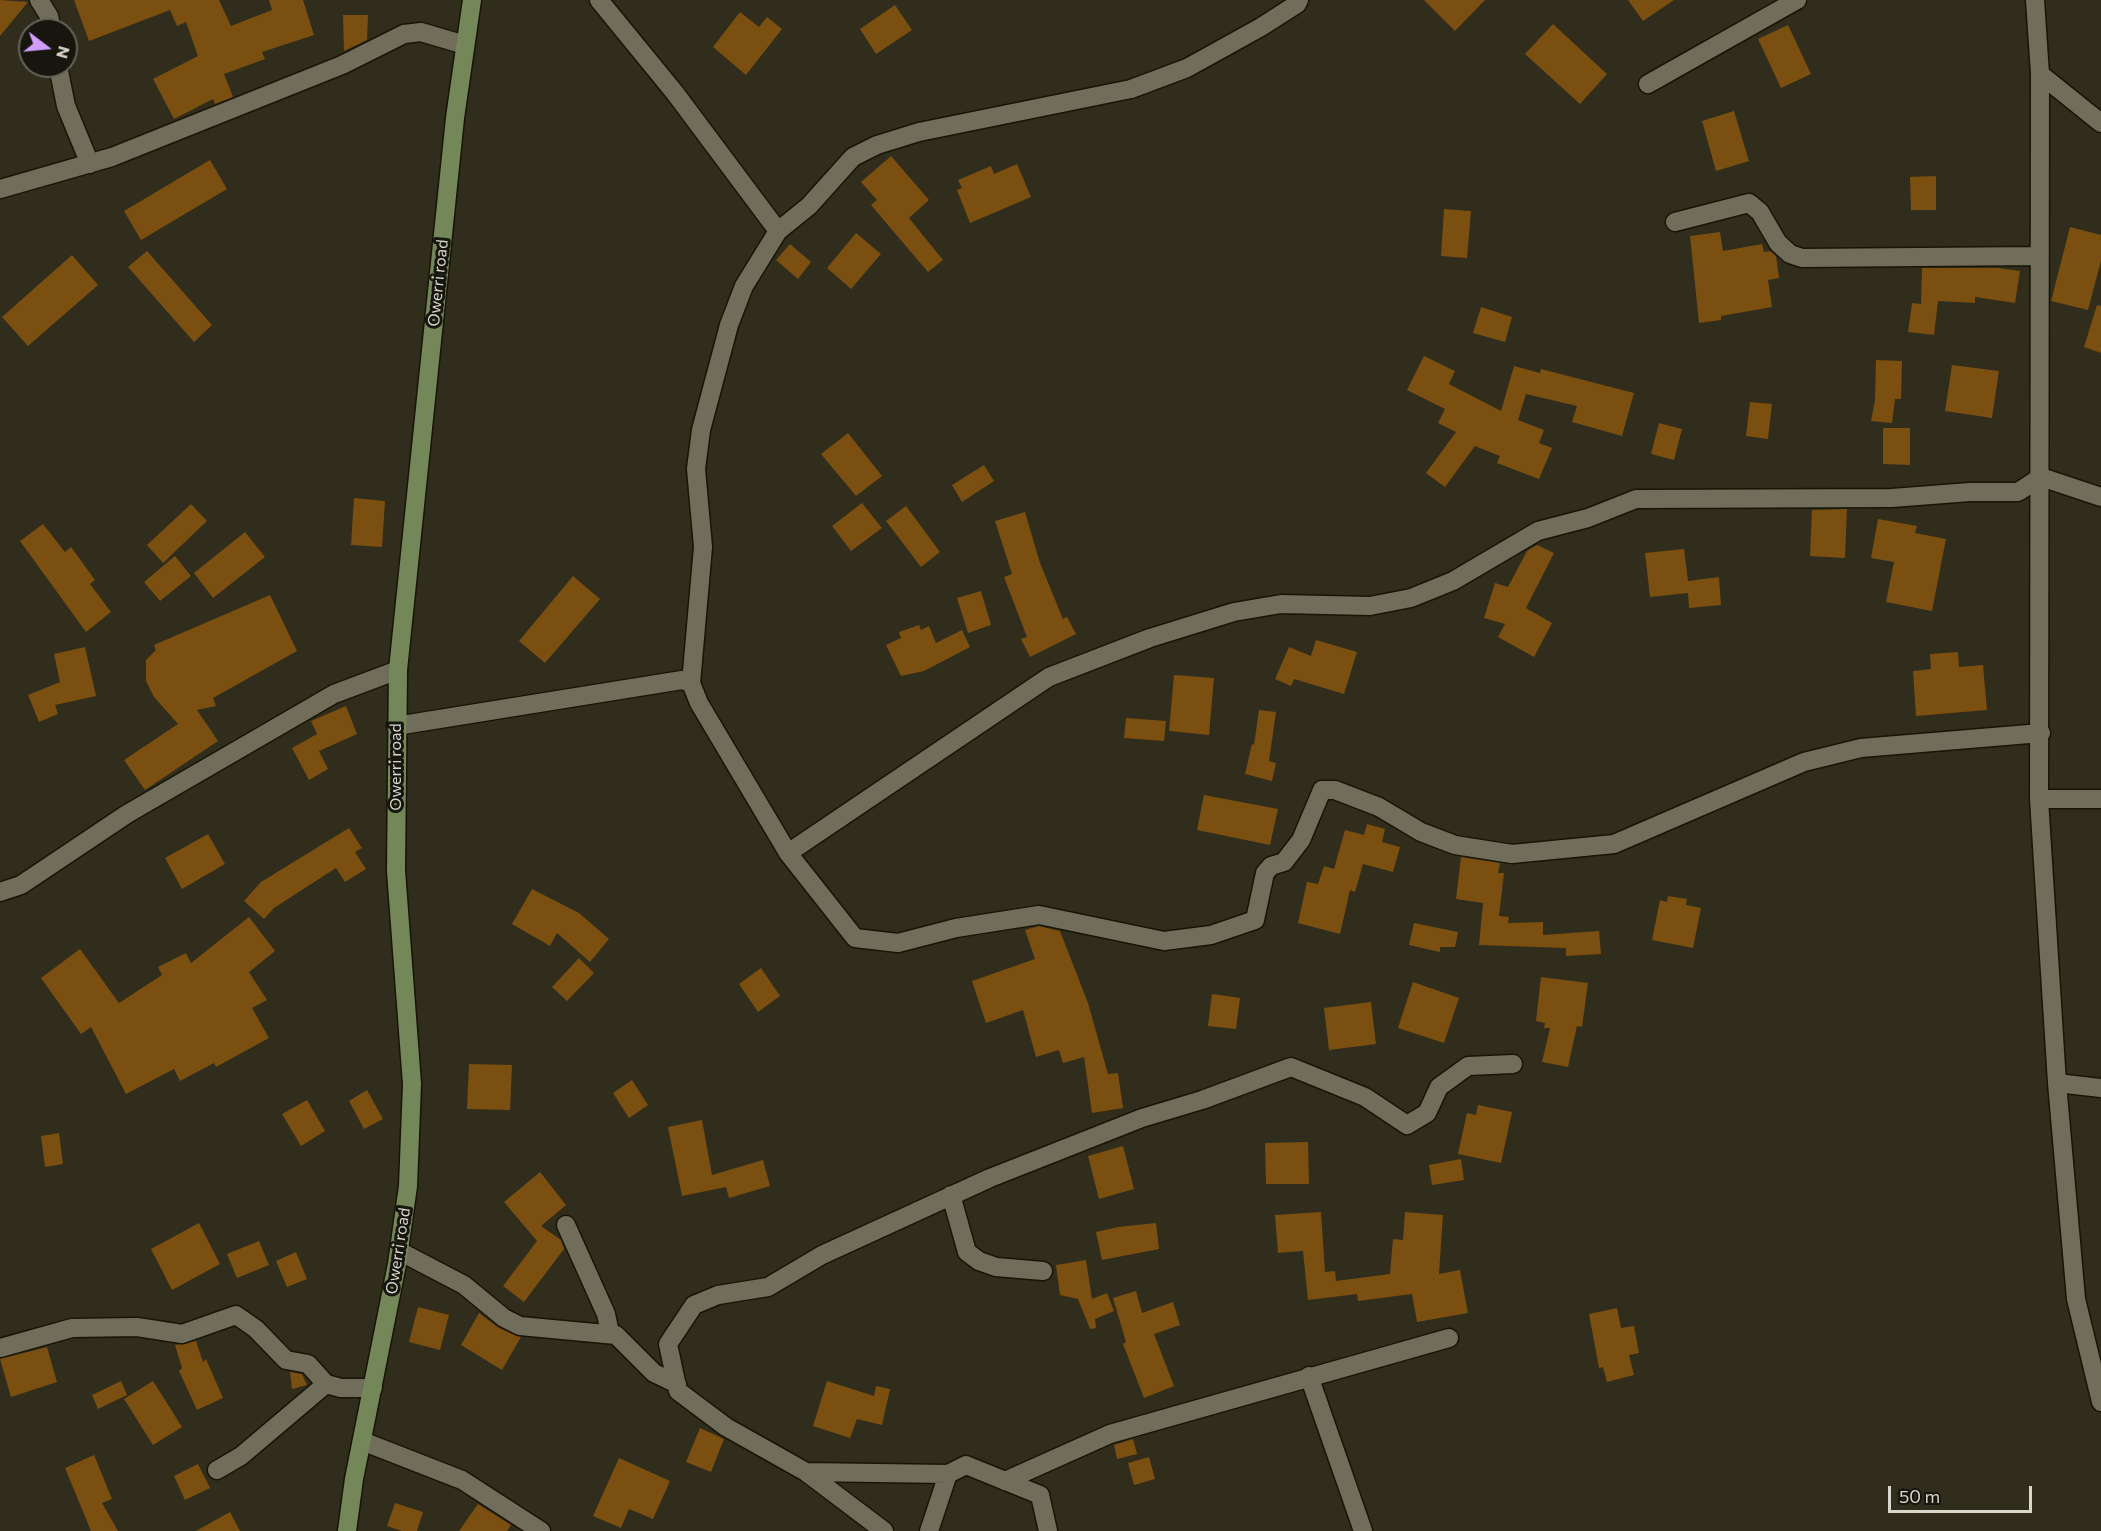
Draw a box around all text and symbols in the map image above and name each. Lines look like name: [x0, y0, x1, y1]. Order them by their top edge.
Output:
north arrow: [18, 18, 78, 78]
text: N: [53, 44, 75, 61]
street label: Owerri road: [424, 239, 452, 327]
street label: Owerri road: [386, 723, 406, 811]
street label: Owerri road: [382, 1206, 414, 1296]
scale bar: [1891, 1474, 2035, 1512]
text: 50 m: [1899, 1485, 1940, 1507]

